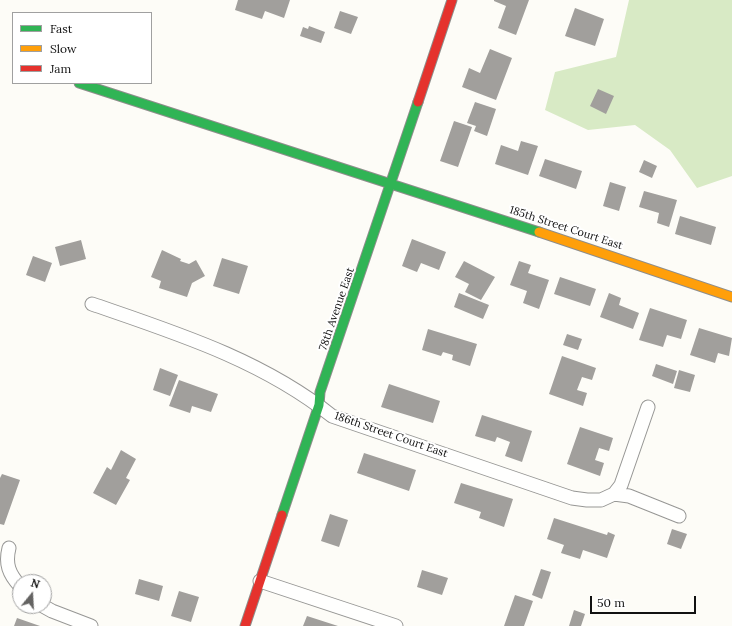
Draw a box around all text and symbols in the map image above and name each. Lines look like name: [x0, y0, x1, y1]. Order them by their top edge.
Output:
legend: [12, 12, 152, 84]
text: Fast: [50, 21, 73, 36]
text: Slow: [50, 41, 77, 56]
text: Jam: [50, 61, 71, 76]
street label: 185th Street Court East: [508, 203, 624, 253]
street label: 78th Avenue East: [317, 266, 357, 352]
street label: 186th Street Court East: [333, 409, 449, 461]
north arrow: [12, 574, 52, 614]
text: N: [29, 576, 42, 592]
scale bar: [592, 588, 698, 614]
text: 50 m: [597, 595, 625, 610]

